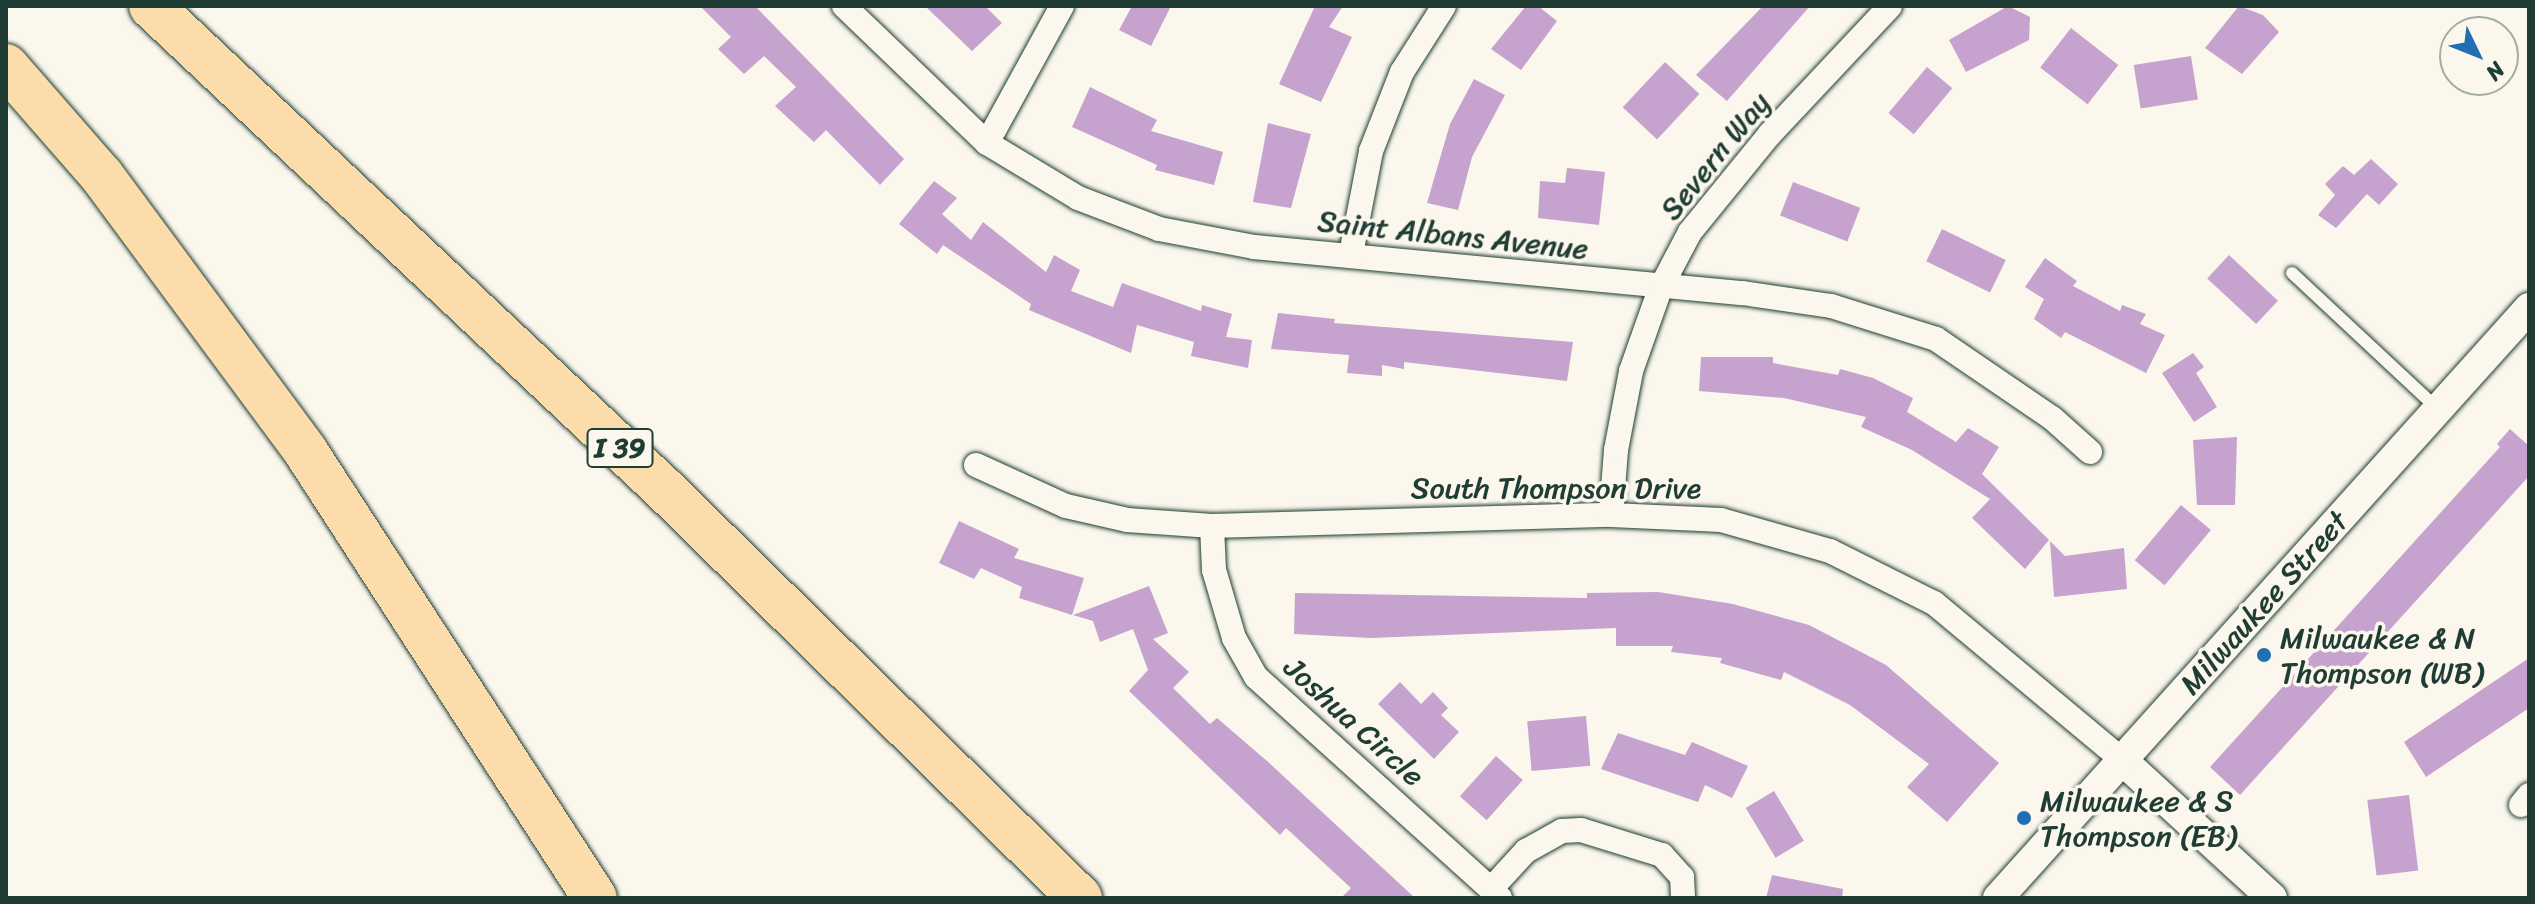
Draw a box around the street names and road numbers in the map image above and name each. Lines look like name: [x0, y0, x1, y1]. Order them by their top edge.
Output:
street label: Severn Way: [1653, 85, 1777, 227]
street label: Saint Albans Avenue: [1316, 203, 1590, 267]
road number: I 39: [586, 424, 654, 472]
street label: South Thompson Drive: [1409, 470, 1703, 506]
street label: Milwaukee Street: [2172, 504, 2356, 702]
street label: Joshua Circle: [1277, 650, 1431, 794]

